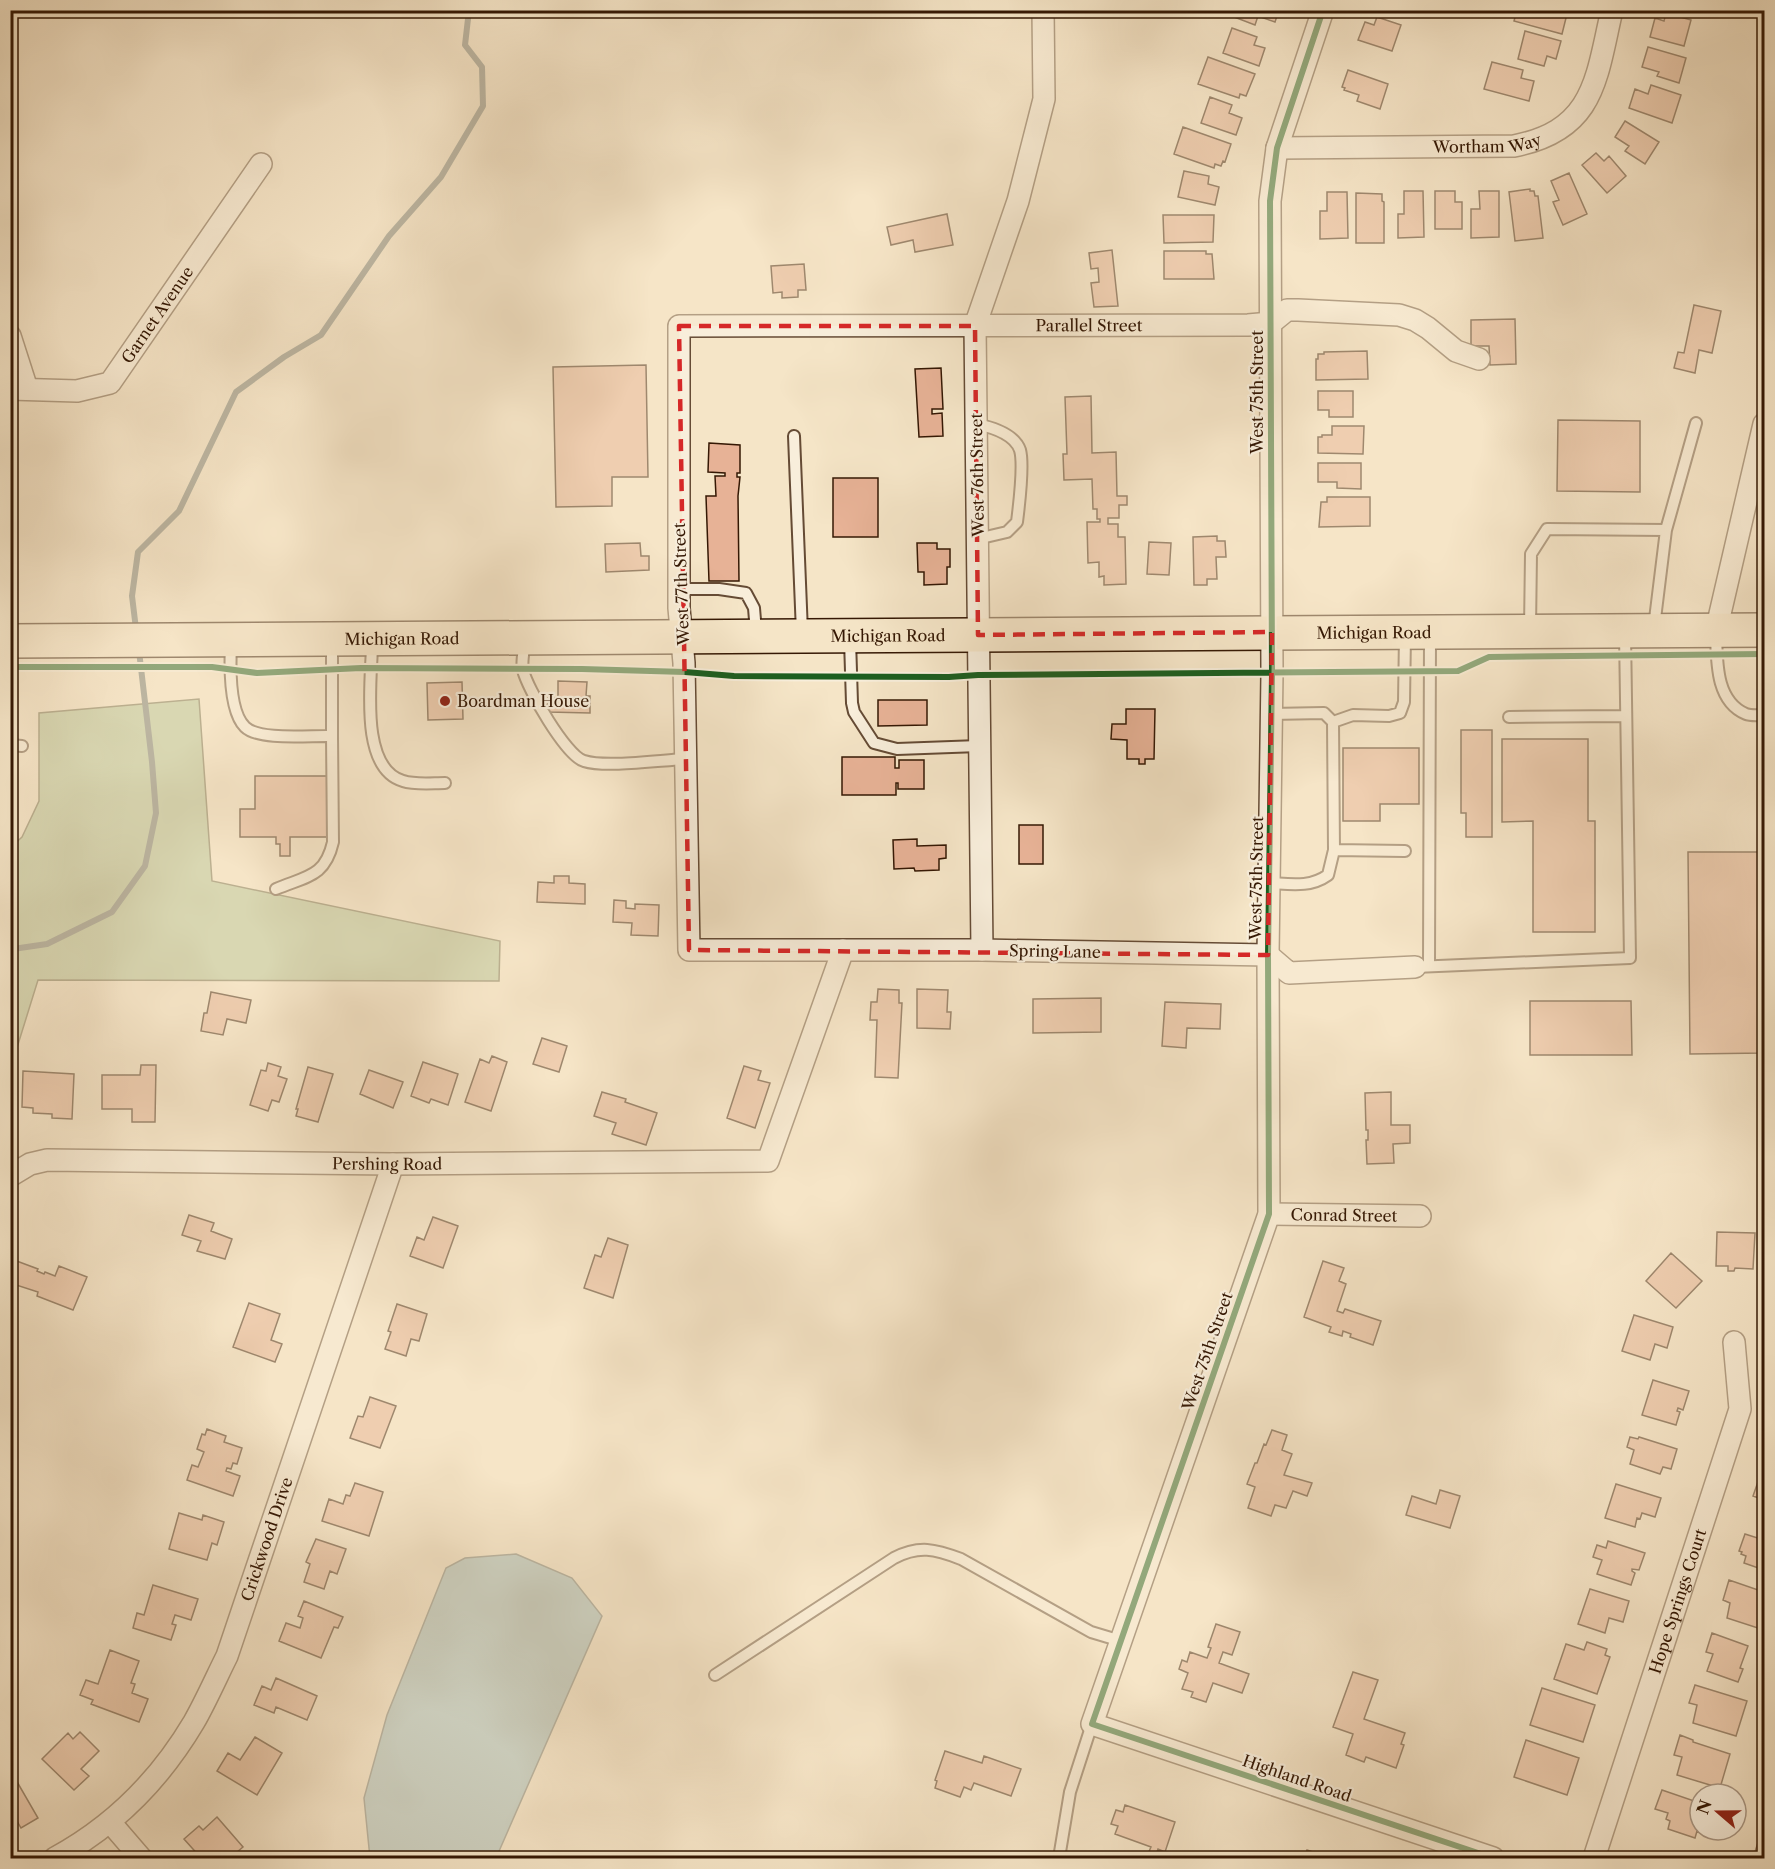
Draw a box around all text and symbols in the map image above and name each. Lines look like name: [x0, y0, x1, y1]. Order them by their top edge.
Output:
street label: Wortham Way: [1432, 129, 1545, 157]
street label: Garnet Avenue: [117, 262, 198, 367]
street label: Parallel Street: [1035, 315, 1143, 335]
street label: West 75th Street: [1247, 330, 1267, 455]
street label: West 76th Street: [966, 412, 988, 538]
street label: West 77th Street: [669, 522, 693, 647]
street label: Michigan Road: [1316, 622, 1432, 643]
street label: Michigan Road: [830, 625, 946, 646]
street label: Michigan Road: [344, 628, 460, 649]
place label: Boardman House: [457, 691, 589, 711]
marker: Boardman House: [438, 694, 452, 708]
street label: West 75th Street: [1245, 816, 1267, 941]
street label: Spring Lane: [1009, 940, 1101, 962]
street label: Pershing Road: [332, 1153, 443, 1174]
street label: Conrad Street: [1291, 1204, 1398, 1226]
street label: West 75th Street: [1177, 1289, 1237, 1414]
street label: Crickwood Drive: [236, 1475, 297, 1604]
street label: Hope Springs Court: [1645, 1526, 1711, 1676]
street label: Highland Road: [1240, 1750, 1354, 1806]
north arrow: [1688, 1782, 1748, 1842]
text: N: [1692, 1797, 1716, 1817]

